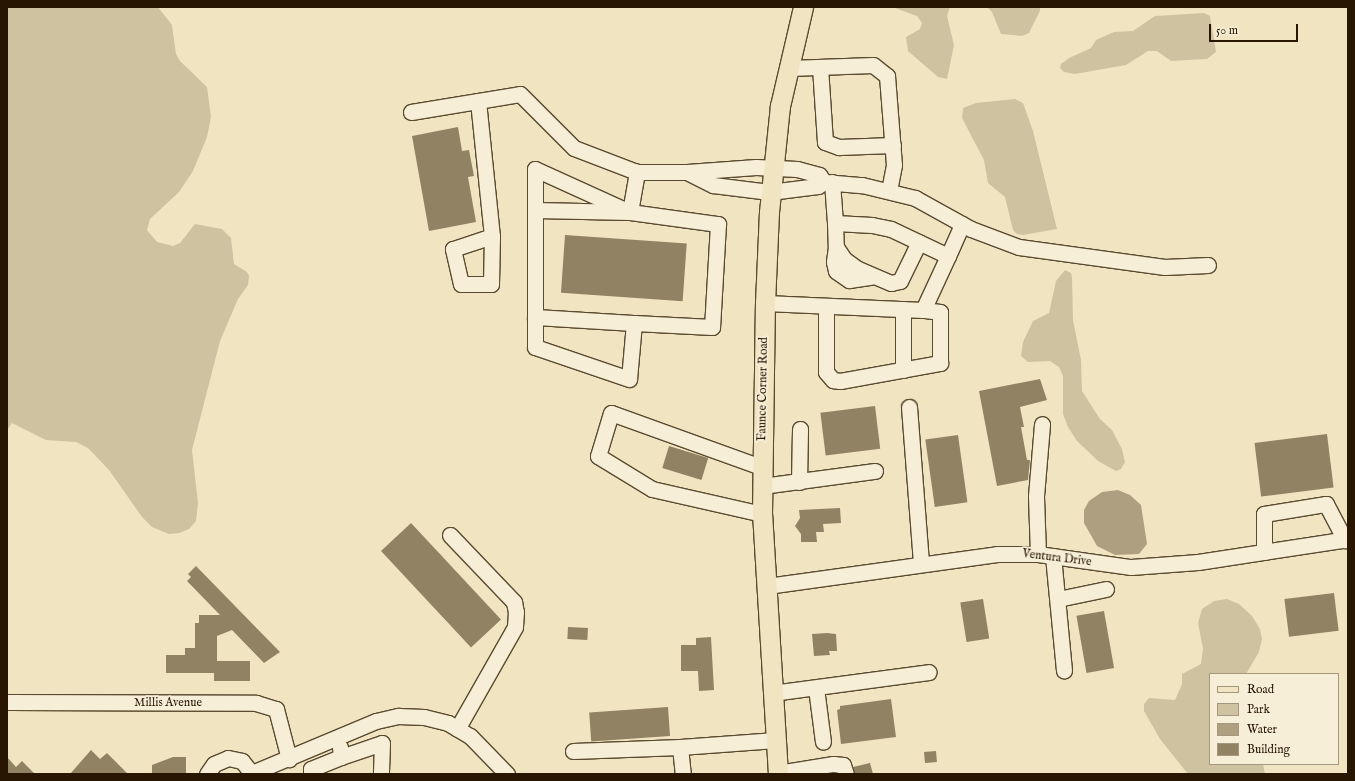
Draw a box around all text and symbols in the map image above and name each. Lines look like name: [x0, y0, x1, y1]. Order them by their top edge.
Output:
scale bar: [1211, 16, 1300, 42]
text: 50 m: [1216, 23, 1238, 38]
street label: Faunce Corner Road: [755, 337, 771, 441]
street label: Ventura Drive: [1022, 547, 1092, 569]
legend: [1209, 673, 1339, 765]
text: Road: [1247, 682, 1274, 697]
street label: Millis Avenue: [134, 696, 202, 710]
text: Park: [1247, 702, 1270, 717]
text: Water: [1247, 722, 1277, 737]
text: Building: [1247, 742, 1290, 757]

